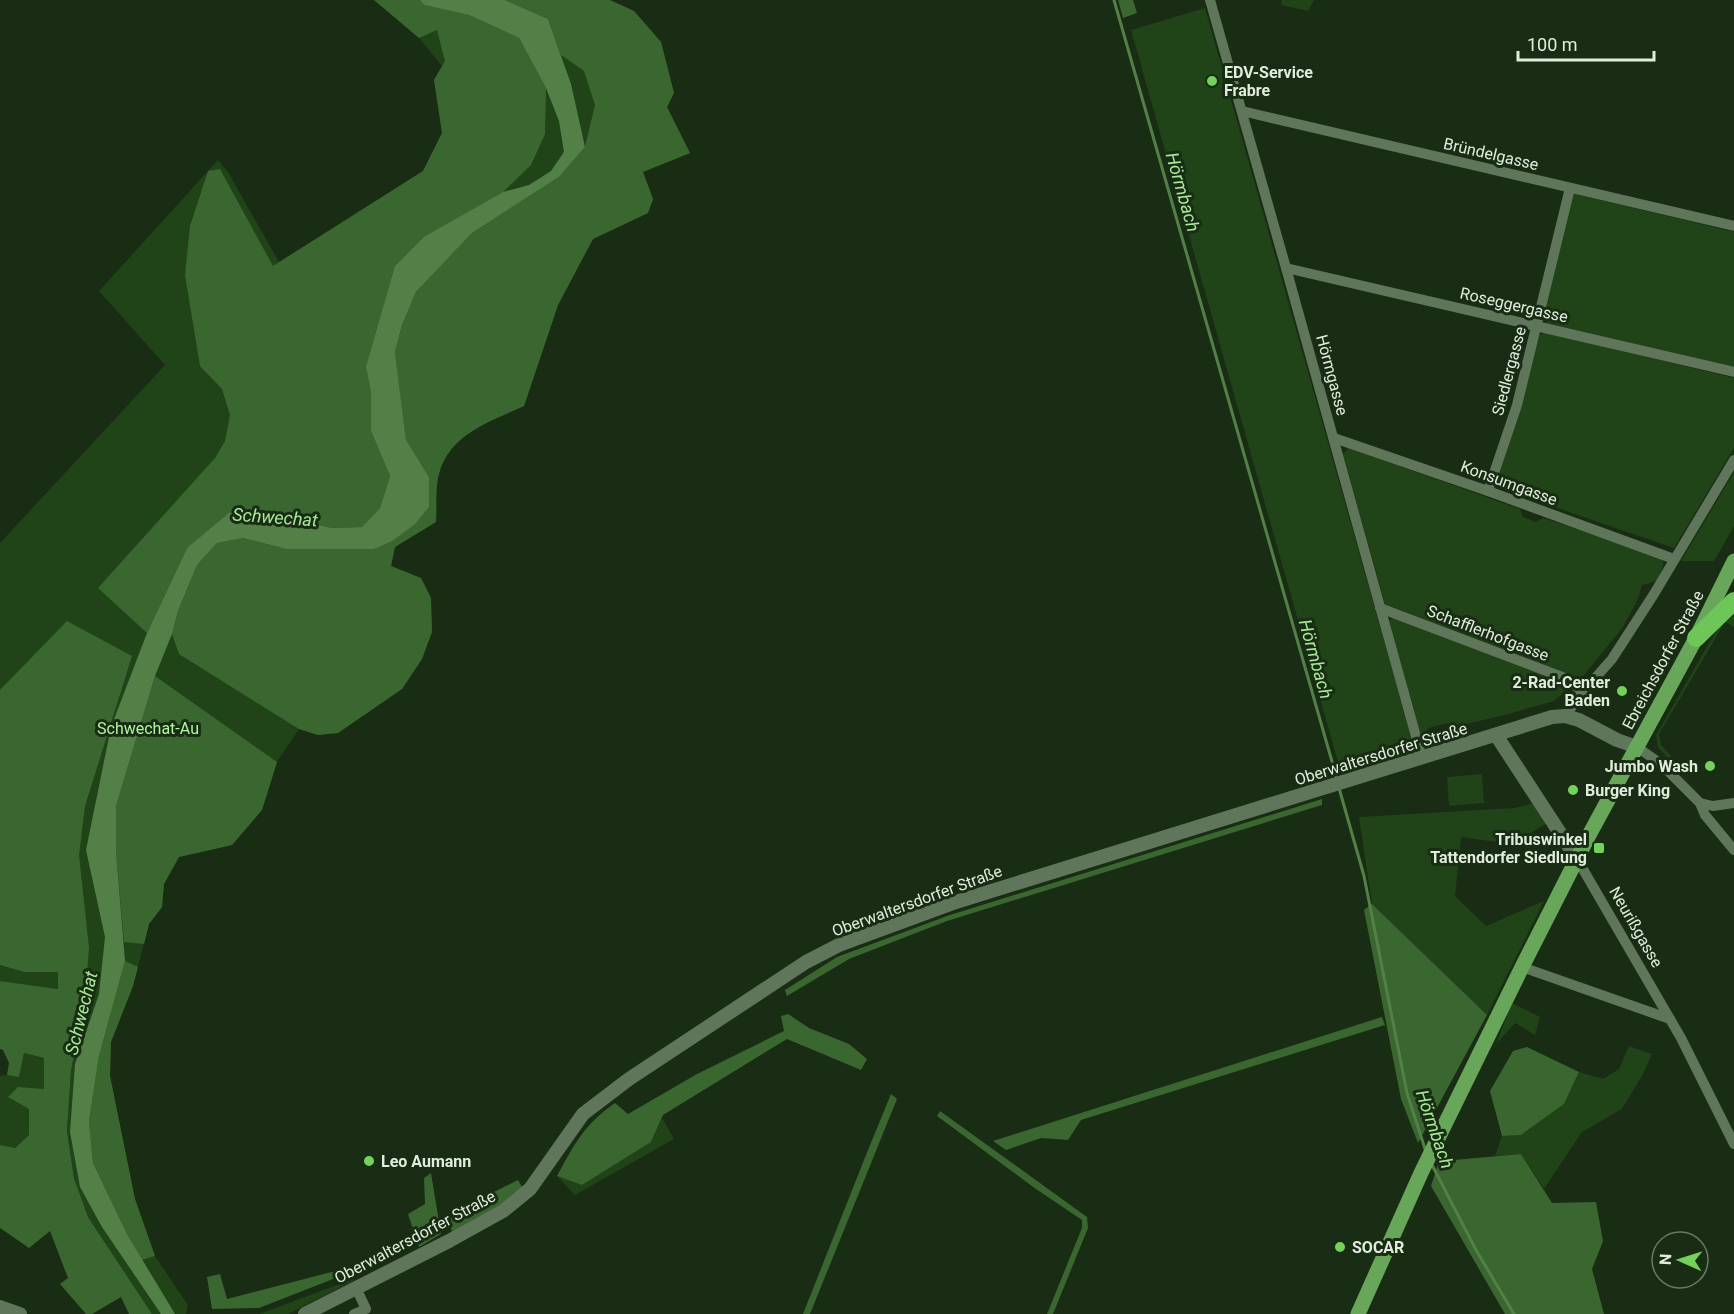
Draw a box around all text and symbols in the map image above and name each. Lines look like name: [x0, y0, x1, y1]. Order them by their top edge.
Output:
scale bar: [1518, 24, 1654, 62]
text: 100 m: [1527, 34, 1578, 55]
place label: EDV-Service Frabre: [1224, 63, 1313, 100]
marker: EDV-Service Frabre: [1205, 74, 1219, 88]
street label: Bründelgasse: [1442, 134, 1540, 174]
water label: Hörmbach: [1162, 150, 1204, 234]
street label: Roseggergasse: [1458, 283, 1570, 327]
street label: Siedlergasse: [1488, 324, 1530, 418]
street label: Hörmgasse: [1312, 333, 1352, 417]
street label: Konsumgasse: [1458, 457, 1560, 509]
water label: Schwechat: [232, 504, 319, 530]
street label: Ebreichsdorfer Straße: [1618, 587, 1708, 733]
street label: Schafflerhofgasse: [1424, 601, 1552, 665]
water label: Hörmbach: [1295, 617, 1337, 701]
place label: 2-Rad-Center Baden: [1512, 673, 1610, 710]
marker: 2-Rad-Center Baden: [1615, 684, 1629, 698]
park label: Schwechat-Au: [97, 719, 199, 738]
street label: Oberwaltersdorfer Straße: [1292, 719, 1470, 789]
place label: Jumbo Wash: [1605, 757, 1698, 776]
marker: Jumbo Wash: [1703, 759, 1717, 773]
place label: Burger King: [1585, 781, 1670, 800]
marker: Burger King: [1566, 783, 1580, 797]
place label: Tribuswinkel Tattendorfer Siedlung: [1430, 830, 1587, 867]
marker: Tribuswinkel Tattendorfer Siedlung: [1592, 841, 1606, 855]
street label: Oberwaltersdorfer Straße: [829, 861, 1005, 941]
street label: Neurißgasse: [1605, 883, 1667, 971]
water label: Schwechat: [60, 969, 102, 1057]
water label: Hörmbach: [1412, 1087, 1458, 1171]
place label: Leo Aumann: [381, 1152, 471, 1171]
marker: Leo Aumann: [362, 1154, 376, 1168]
street label: Oberwaltersdorfer Straße: [331, 1186, 499, 1288]
north arrow: [1650, 1230, 1710, 1290]
place label: SOCAR: [1352, 1238, 1404, 1257]
marker: SOCAR: [1333, 1240, 1347, 1254]
text: N: [1656, 1253, 1675, 1265]

